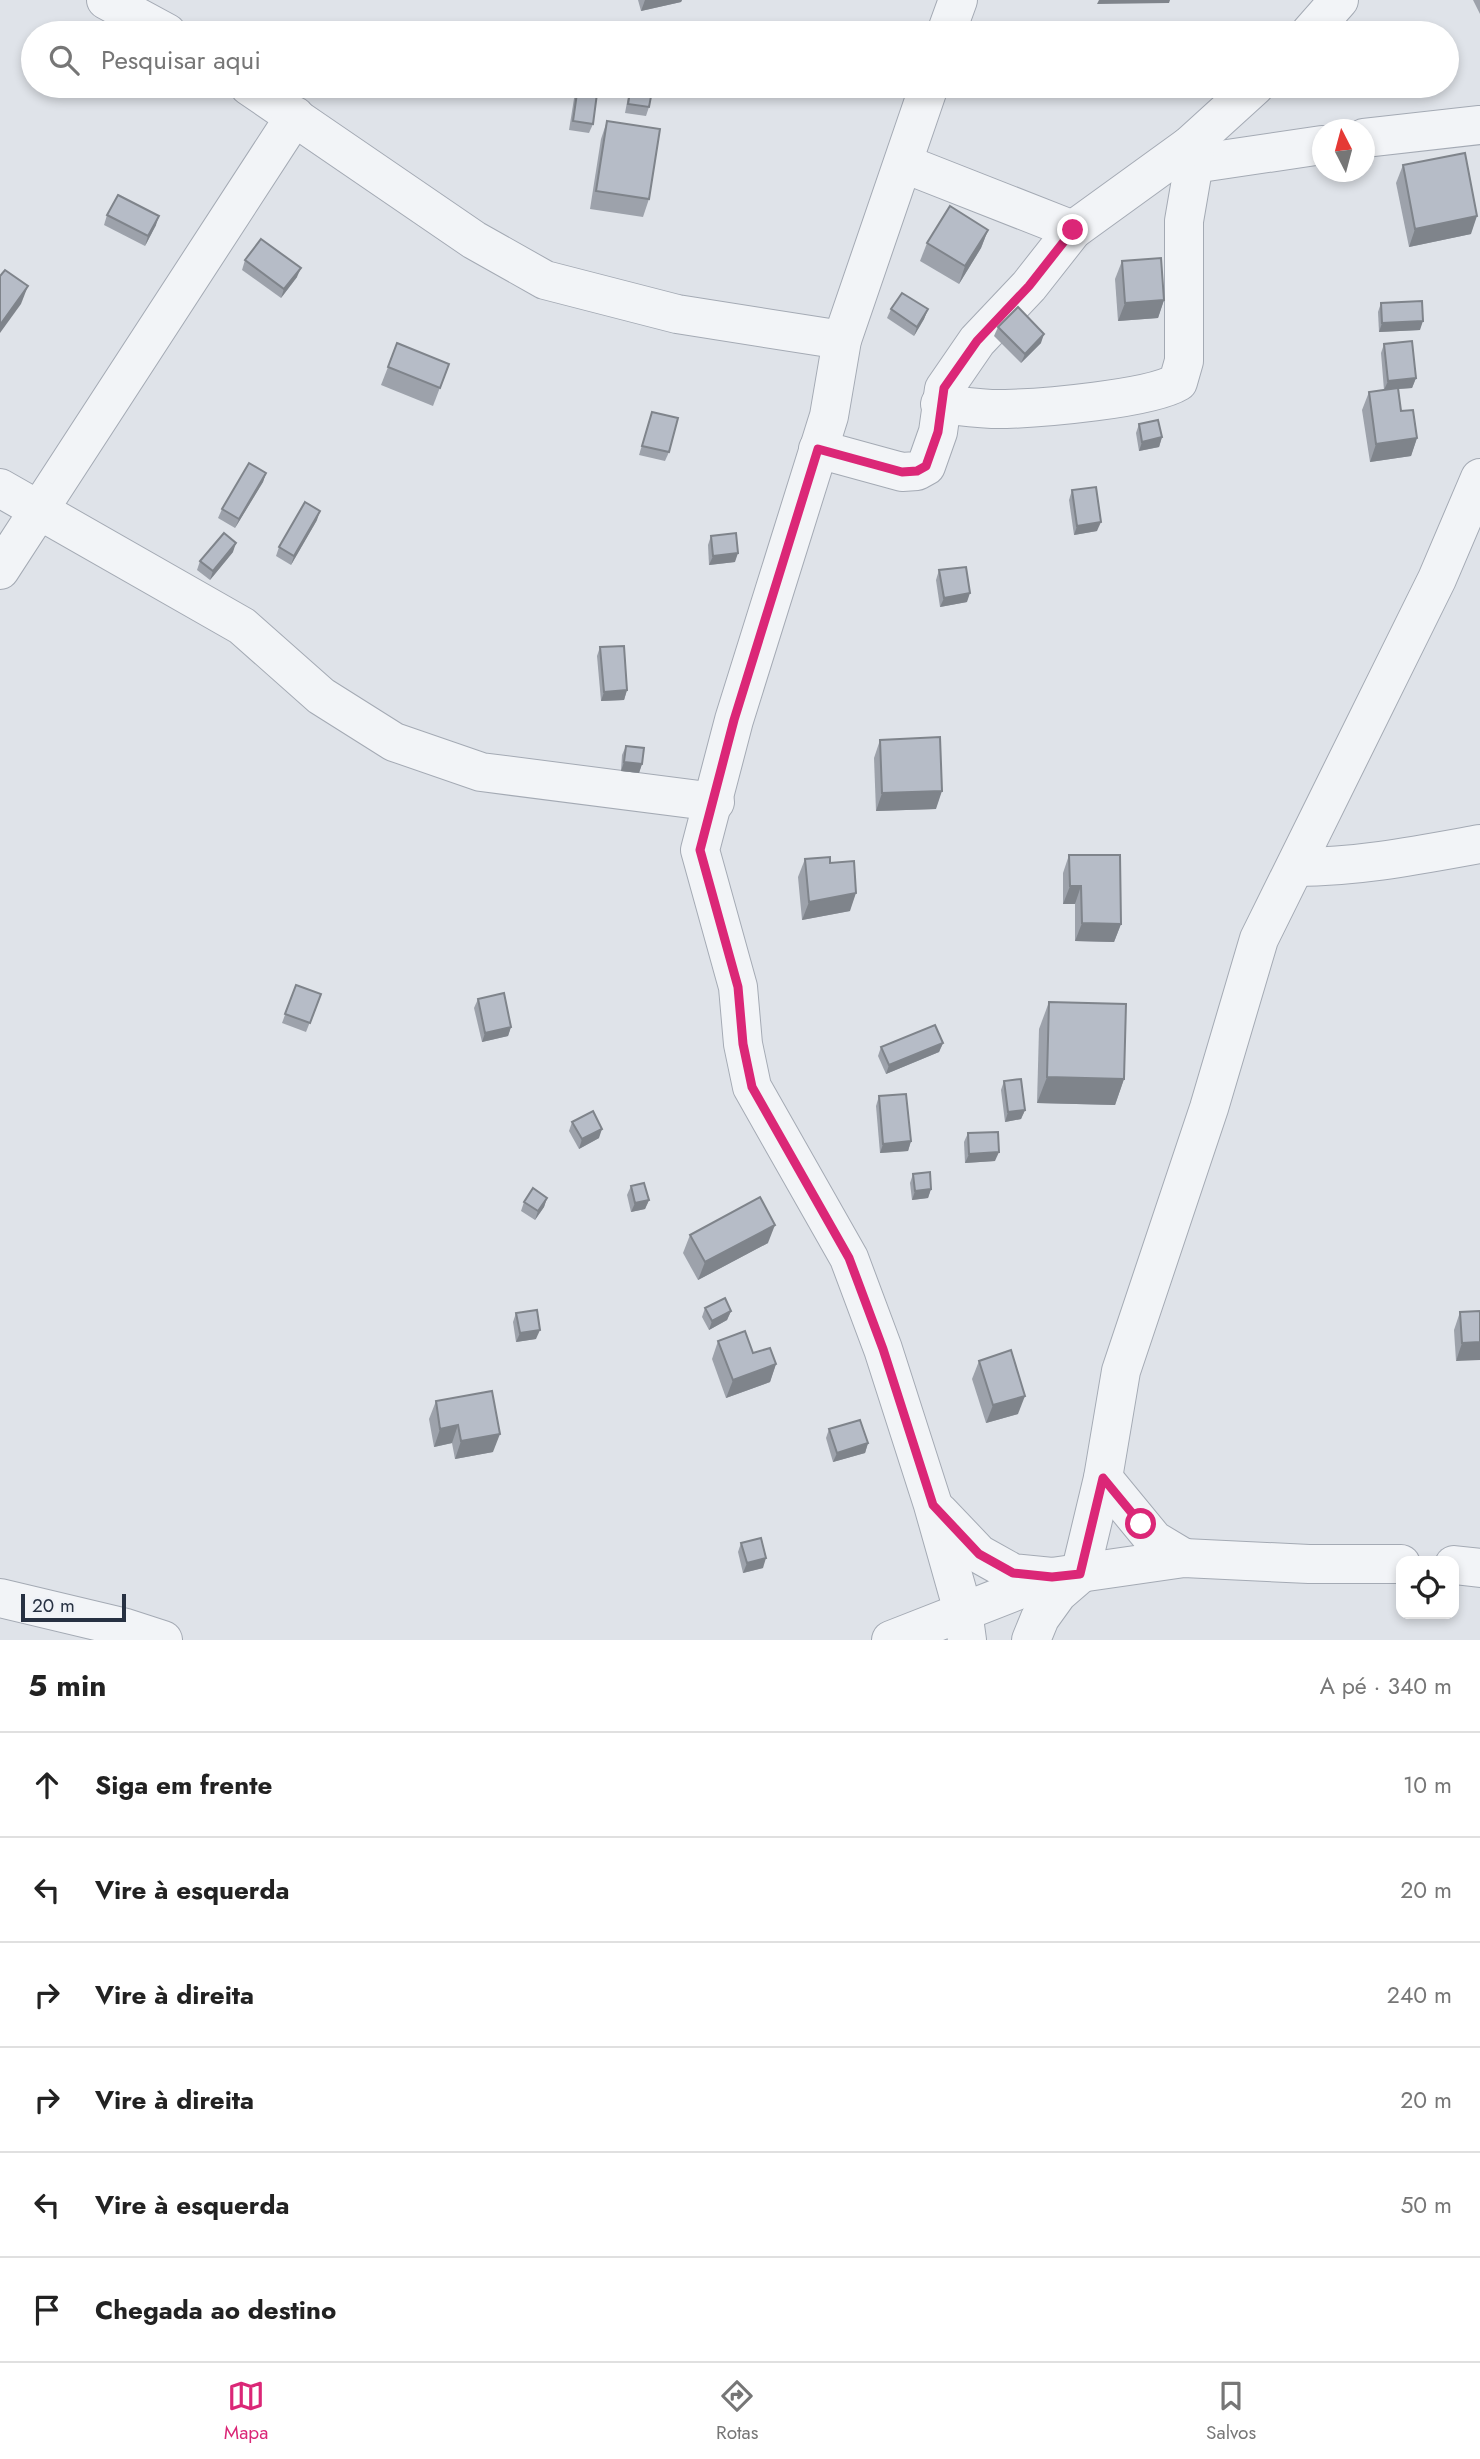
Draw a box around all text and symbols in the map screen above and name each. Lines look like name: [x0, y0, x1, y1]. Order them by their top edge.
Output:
search box: [21, 21, 1459, 98]
icon: search: [45, 41, 83, 79]
text: Pesquisar aqui: [101, 41, 261, 79]
north arrow: [1312, 119, 1375, 182]
route end: [1057, 214, 1088, 245]
route start: [1125, 1508, 1156, 1539]
map controls: [1396, 1556, 1459, 1619]
button: locate: [1396, 1556, 1459, 1619]
scale bar: [21, 1591, 126, 1623]
text: 20 m: [32, 1592, 75, 1619]
text: 5 min: [28, 1664, 106, 1707]
text: A pé · 340 m: [1320, 1669, 1452, 1703]
icon: ahead: [28, 1766, 66, 1804]
text: Siga em frente: [95, 1766, 272, 1804]
text: 10 m: [1403, 1768, 1452, 1802]
icon: left: [28, 1871, 66, 1909]
text: Vire à esquerda: [95, 1871, 290, 1909]
text: 20 m: [1400, 1873, 1452, 1907]
icon: right: [28, 1976, 66, 2014]
text: Vire à direita: [95, 1976, 254, 2014]
text: 240 m: [1387, 1978, 1452, 2012]
icon: right: [28, 2081, 66, 2119]
text: Vire à direita: [95, 2081, 254, 2119]
text: 20 m: [1400, 2083, 1452, 2117]
icon: left: [28, 2186, 66, 2224]
text: Vire à esquerda: [95, 2186, 290, 2224]
text: 50 m: [1400, 2188, 1452, 2222]
icon: arrive: [28, 2291, 66, 2329]
text: Chegada ao destino: [95, 2291, 336, 2329]
tab: Mapa: [224, 2377, 268, 2446]
tab: Rotas: [716, 2377, 758, 2446]
tab: Salvos: [1206, 2377, 1256, 2446]

